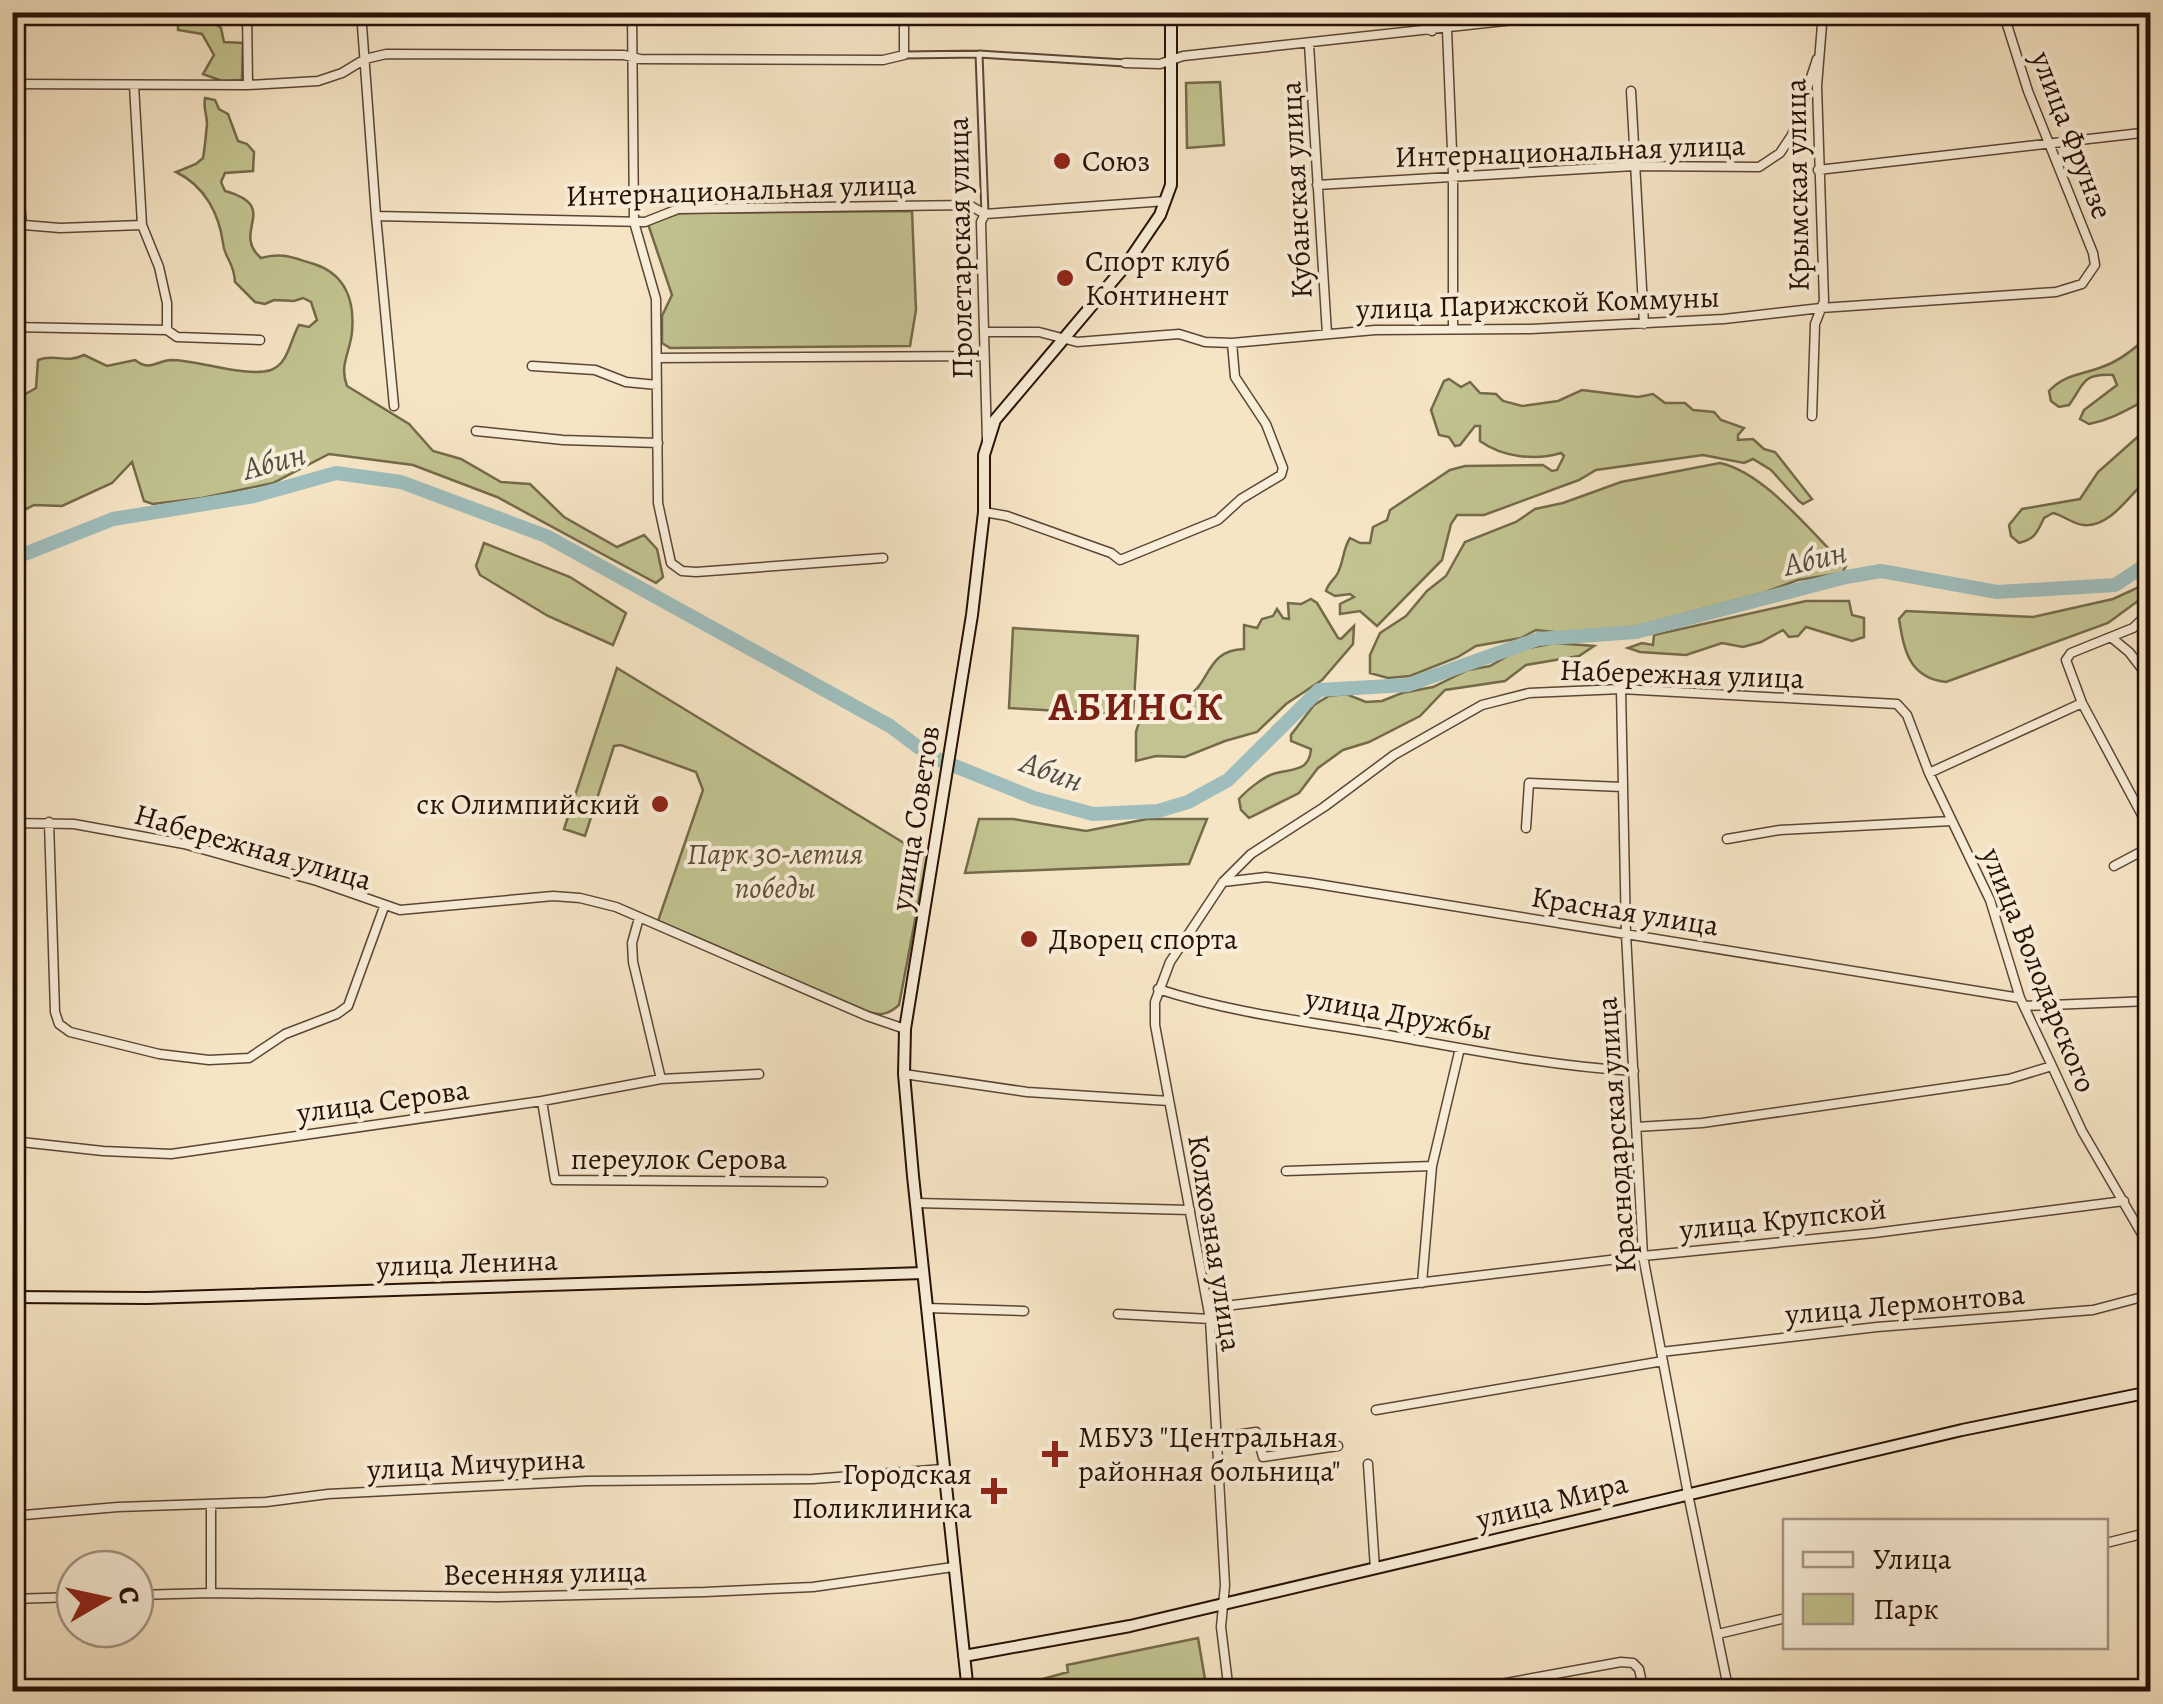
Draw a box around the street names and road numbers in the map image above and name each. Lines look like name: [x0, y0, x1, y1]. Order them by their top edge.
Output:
street label: улица Фрунзе: [2021, 44, 2122, 225]
street label: Крымская улица: [1775, 78, 1819, 292]
street label: Кубанская улица: [1270, 80, 1322, 300]
street label: Пролетарская улица: [938, 116, 982, 380]
street label: Интернациональная улица: [1394, 125, 1746, 177]
street label: Интернациональная улица: [565, 164, 917, 216]
street label: улица Парижской Коммуны: [1355, 277, 1720, 329]
street label: Набережная улица: [1559, 650, 1805, 698]
street label: улица Советов: [880, 723, 949, 914]
street label: Набережная улица: [130, 794, 376, 900]
street label: улица Володарского: [1971, 841, 2106, 1098]
street label: Красная улица: [1528, 876, 1722, 946]
street label: улица Дружбы: [1302, 978, 1495, 1050]
street label: Краснодарская улица: [1586, 995, 1646, 1275]
street label: улица Серова: [293, 1069, 472, 1133]
street label: Колхозная улица: [1178, 1132, 1252, 1354]
street label: переулок Серова: [571, 1139, 787, 1179]
street label: улица Крупской: [1677, 1188, 1888, 1250]
street label: улица Ленина: [375, 1240, 559, 1286]
street label: улица Лермонтова: [1783, 1274, 2027, 1334]
street label: улица Мичурина: [365, 1438, 586, 1490]
street label: улица Мира: [1471, 1463, 1632, 1539]
street label: Весенняя улица: [443, 1551, 647, 1595]

